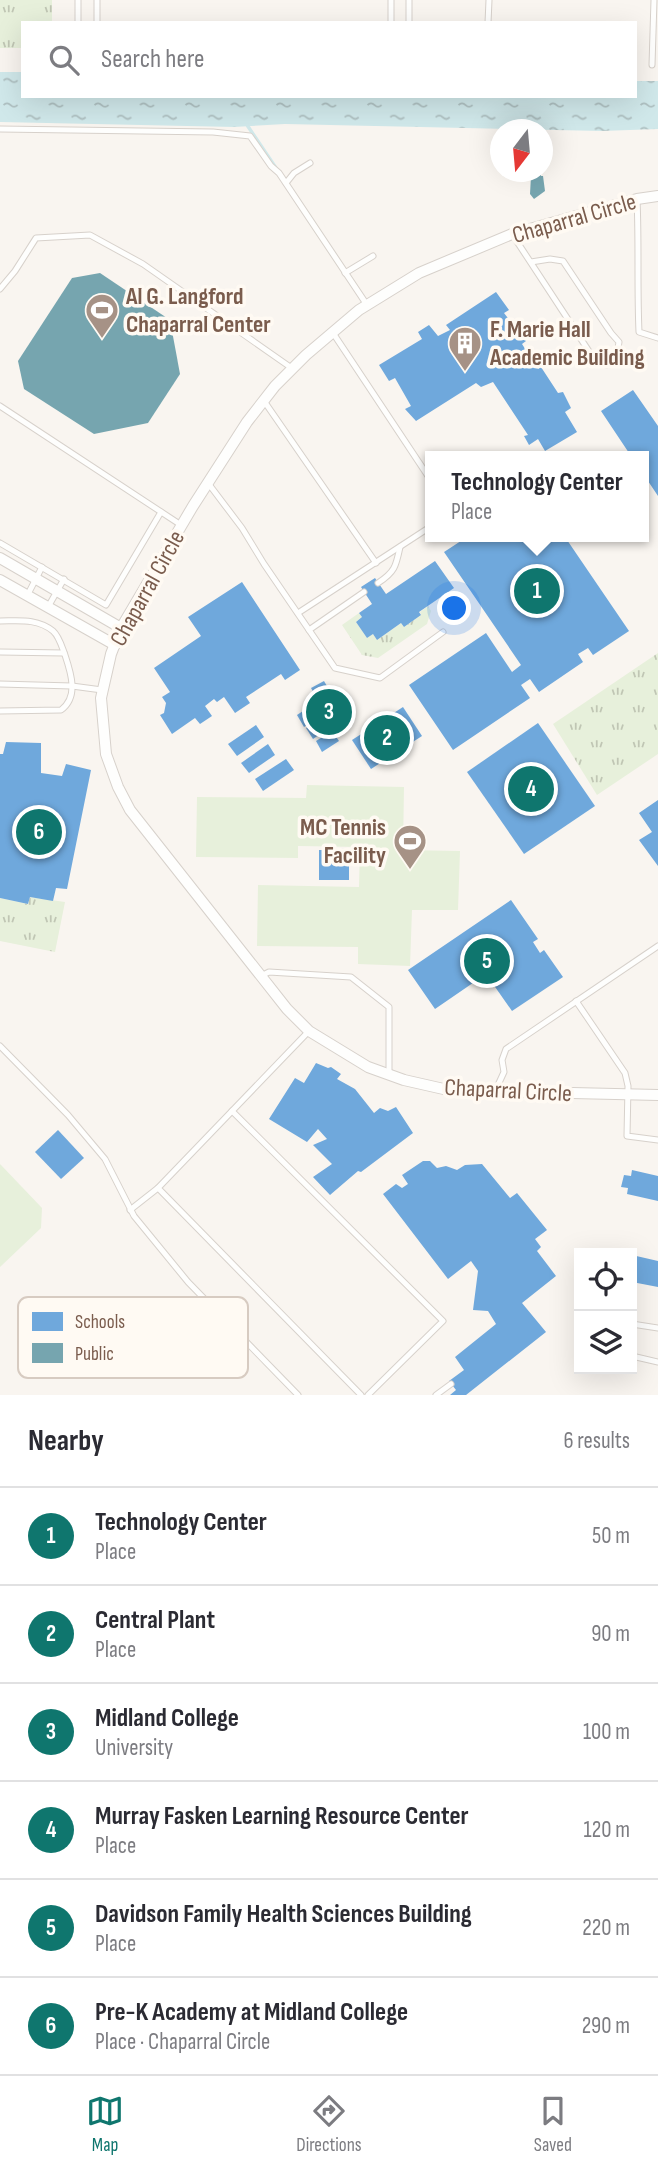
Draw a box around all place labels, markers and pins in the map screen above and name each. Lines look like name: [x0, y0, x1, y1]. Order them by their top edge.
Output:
place label: Al G. Langford Chaparral Center: [125, 282, 271, 339]
sports icon: Al G. Langford Chaparral Center: [83, 291, 121, 340]
place label: F. Marie Hall Academic Building: [489, 315, 644, 372]
building icon: F. Marie Hall Academic Building: [446, 324, 484, 373]
pin: 1: [514, 565, 560, 617]
pin: 3: [306, 686, 352, 738]
pin: 2: [364, 712, 410, 764]
pin: 4: [508, 763, 554, 815]
pin: 6: [16, 806, 62, 858]
place label: MC Tennis Facility: [300, 813, 386, 870]
sports icon: MC Tennis Facility: [391, 822, 429, 871]
pin: 5: [464, 935, 510, 987]

